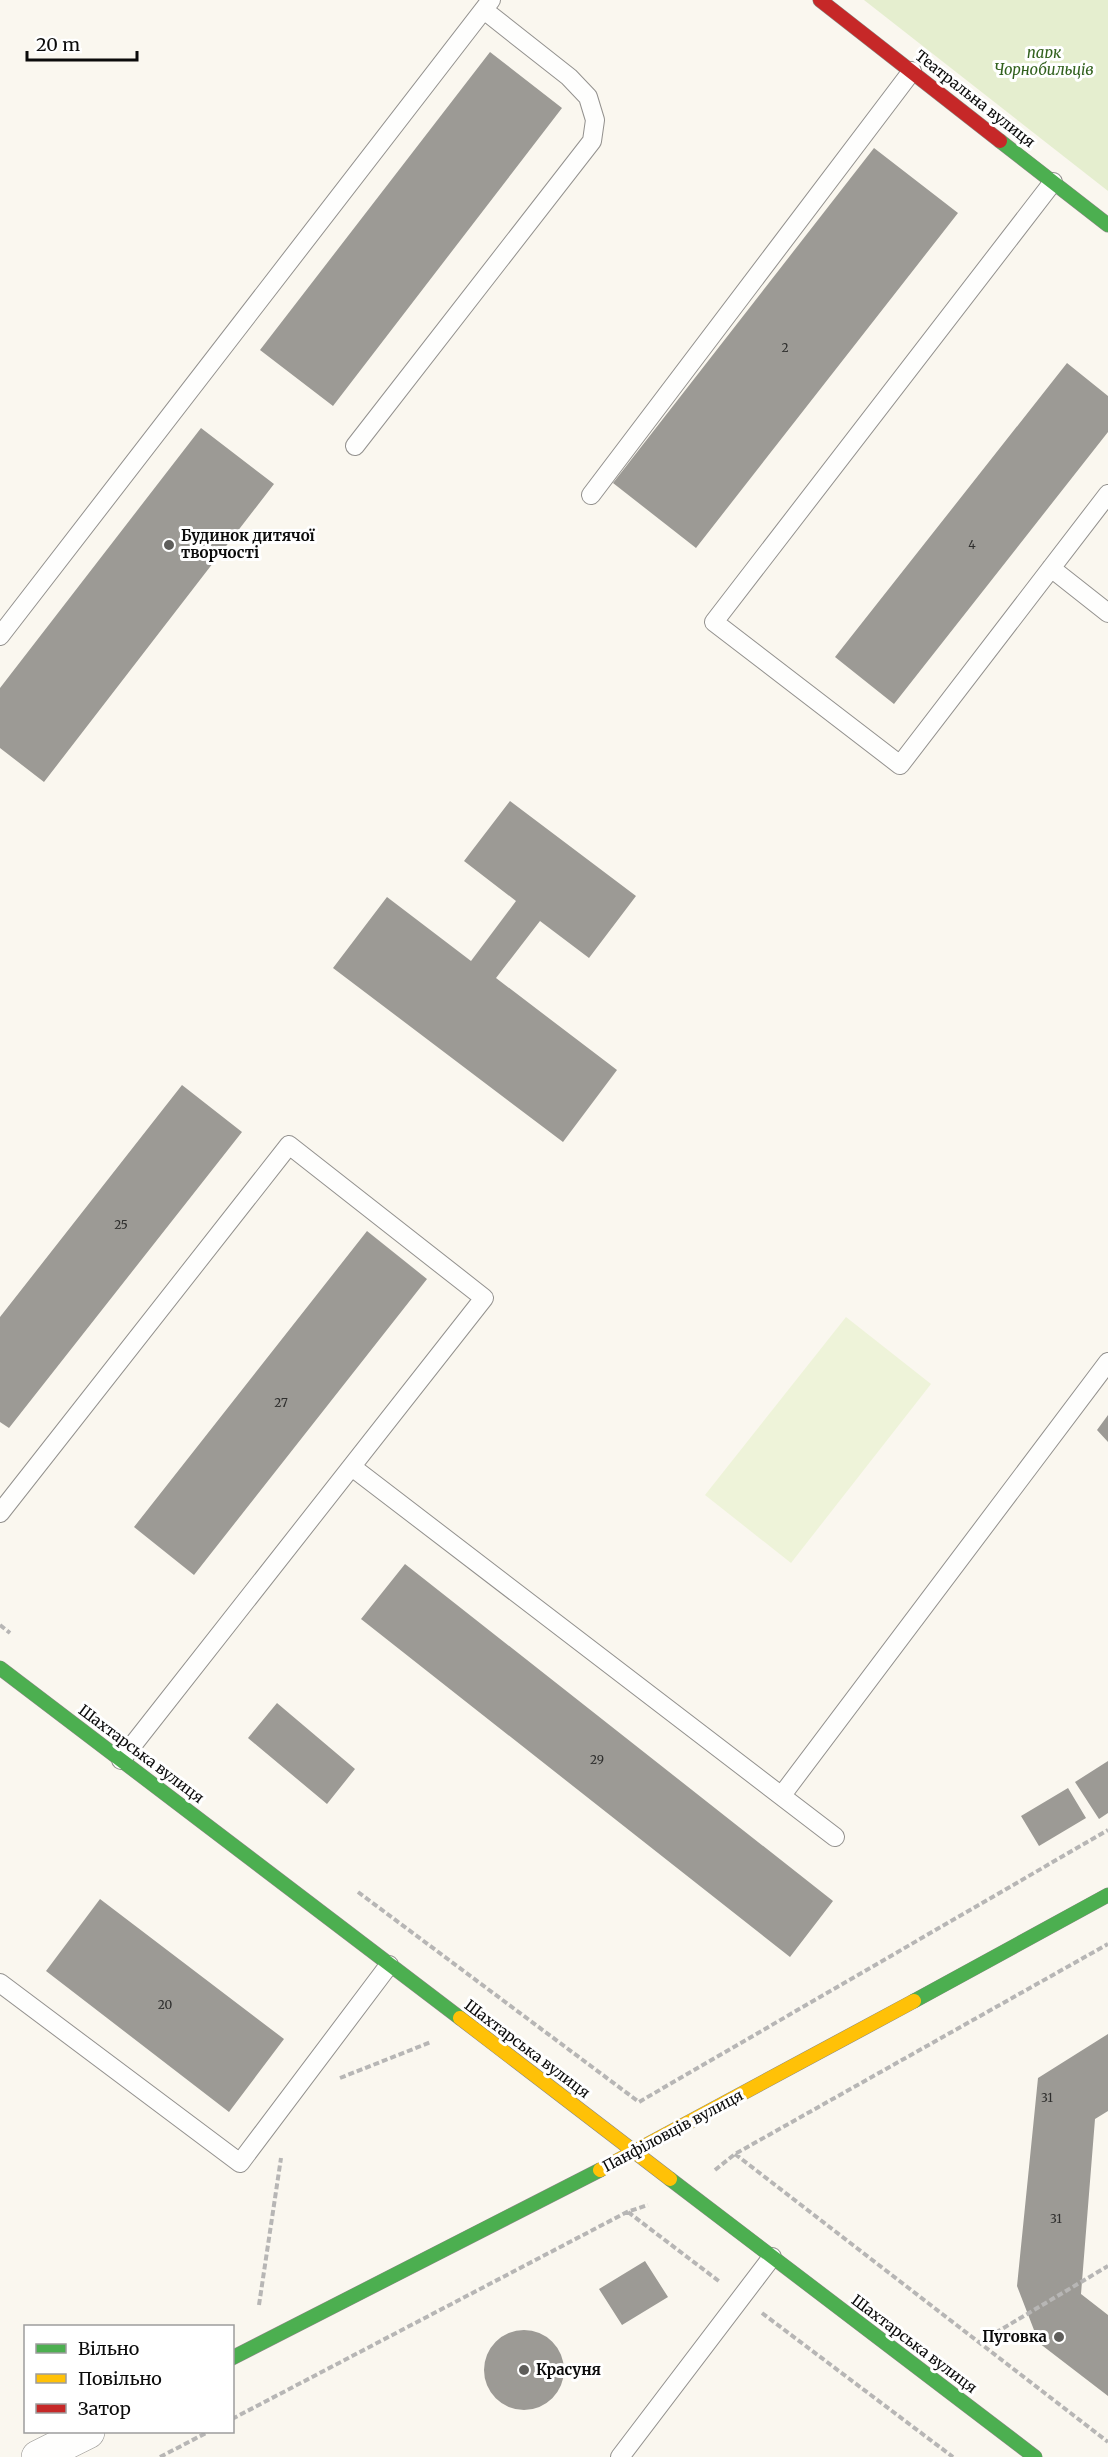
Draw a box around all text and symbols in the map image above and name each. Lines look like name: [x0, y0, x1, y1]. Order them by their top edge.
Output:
scale bar: [27, 24, 136, 62]
text: 20 m: [36, 33, 80, 56]
park label: парк Чорнобильців: [994, 43, 1094, 79]
street label: Театральна вулиця: [912, 46, 1039, 151]
house number: 2: [781, 340, 789, 355]
place label: Будинок дитячої творчості: [181, 526, 316, 562]
house number: 4: [968, 537, 976, 552]
marker: Будинок дитячої творчості: [162, 538, 176, 552]
house number: 25: [114, 1217, 128, 1232]
house number: 27: [274, 1395, 288, 1410]
street label: Шахтарська вулиця: [75, 1700, 208, 1807]
house number: 29: [590, 1752, 604, 1767]
street label: Шахтарська вулиця: [461, 1995, 594, 2102]
house number: 20: [158, 1997, 173, 2012]
street label: Панфіловців вулиця: [599, 2085, 746, 2176]
house number: 31: [1041, 2090, 1053, 2105]
house number: 31: [1050, 2211, 1062, 2226]
street label: Шахтарська вулиця: [848, 2290, 981, 2397]
legend: [24, 2325, 234, 2433]
place label: Пуговка: [982, 2327, 1048, 2346]
marker: Пуговка: [1052, 2330, 1066, 2344]
text: Вільно: [78, 2337, 139, 2360]
place label: Красуня: [536, 2360, 601, 2379]
marker: Красуня: [517, 2363, 531, 2377]
text: Повільно: [78, 2367, 162, 2390]
text: Затор: [78, 2397, 131, 2420]

